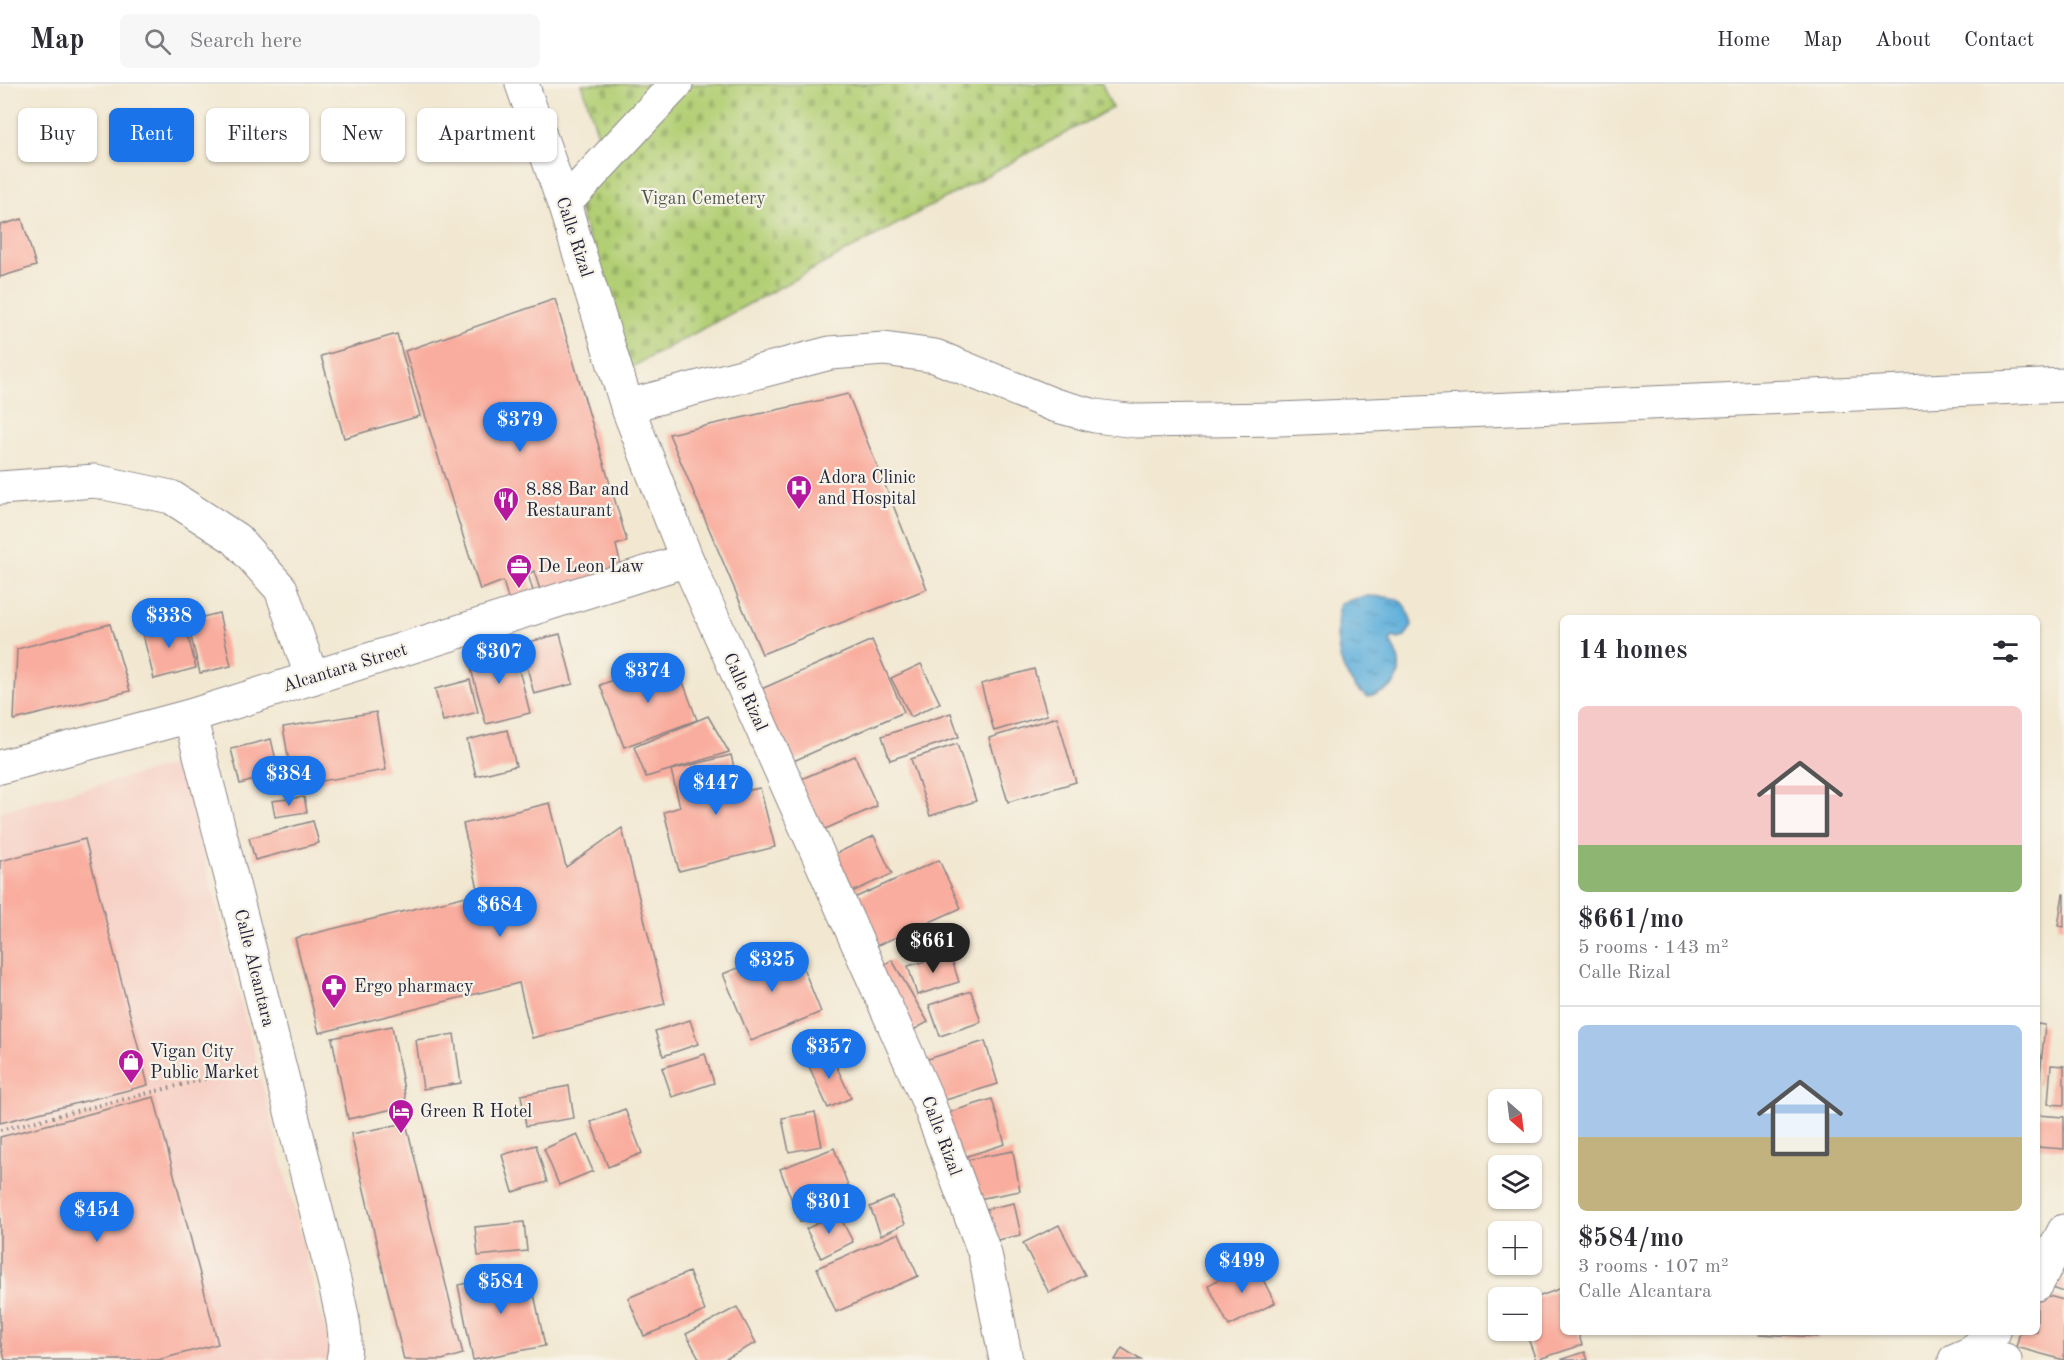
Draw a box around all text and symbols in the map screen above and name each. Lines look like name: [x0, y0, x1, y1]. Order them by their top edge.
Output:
search box: [120, 14, 540, 68]
icon: search: [141, 25, 174, 58]
text: Map: [30, 27, 84, 55]
text: Search here: [189, 30, 302, 52]
text: Home: [1717, 30, 1770, 51]
text: Map: [1803, 30, 1842, 51]
text: About: [1875, 30, 1931, 51]
text: Contact: [1964, 30, 2034, 51]
chip: Buy: [18, 108, 97, 162]
chip: Rent: [109, 108, 194, 162]
chip: Filters: [206, 108, 309, 162]
chip: New: [321, 108, 405, 162]
chip: Apartment: [417, 108, 557, 162]
park label: Vigan Cemetery: [640, 190, 766, 208]
street label: Calle Rizal: [553, 195, 595, 280]
pin: $379: [484, 402, 556, 453]
text: $379: [497, 411, 543, 431]
place label: Adora Clinic and Hospital: [818, 469, 916, 508]
hospital icon: Adora Clinic and Hospital: [784, 473, 814, 511]
place label: 8.88 Bar and Restaurant: [526, 481, 629, 520]
restaurant icon: 8.88 Bar and Restaurant: [491, 485, 521, 523]
office icon: De Leon Law: [504, 552, 534, 590]
place label: De Leon Law: [538, 558, 644, 576]
pin: $338: [133, 598, 205, 649]
text: $338: [146, 607, 192, 627]
pin: $307: [463, 634, 535, 685]
icon: filters: [1989, 635, 2022, 668]
text: 14 homes: [1578, 638, 1687, 664]
street label: Alcantara Street: [281, 640, 409, 696]
text: $307: [476, 643, 522, 663]
street label: Calle Rizal: [720, 650, 770, 734]
pin: $374: [612, 653, 684, 704]
text: $374: [625, 662, 671, 682]
icon: home: [1746, 745, 1854, 853]
pin: $384: [253, 756, 325, 807]
text: $384: [266, 765, 312, 785]
pin: $447: [680, 765, 752, 816]
text: $447: [693, 774, 739, 794]
pin: $684: [464, 887, 536, 938]
text: $684: [477, 896, 523, 916]
street label: Calle Alcantara: [231, 907, 277, 1029]
text: $661/mo: [1578, 907, 1684, 933]
pin: $661: [897, 923, 969, 974]
text: $661: [910, 932, 956, 952]
text: 5 rooms · 143 m²: [1578, 938, 1728, 958]
pin: $325: [736, 942, 808, 993]
text: $325: [749, 951, 795, 971]
text: Calle Rizal: [1578, 963, 1671, 983]
pharmacy icon: Ergo pharmacy: [319, 972, 349, 1010]
place label: Ergo pharmacy: [354, 978, 474, 996]
pin: $357: [793, 1029, 865, 1080]
text: $357: [806, 1038, 852, 1058]
place label: Vigan City Public Market: [150, 1043, 259, 1082]
shop icon: Vigan City Public Market: [116, 1047, 146, 1085]
icon: home: [1746, 1064, 1854, 1172]
north arrow: [1488, 1089, 1542, 1143]
map controls: [1488, 1089, 1542, 1341]
street label: Calle Rizal: [918, 1094, 964, 1178]
hotel icon: Green R Hotel: [386, 1097, 416, 1135]
place label: Green R Hotel: [420, 1103, 532, 1121]
button: layers: [1488, 1155, 1542, 1209]
pin: $301: [793, 1184, 865, 1235]
pin: $454: [61, 1192, 133, 1243]
text: $301: [806, 1193, 852, 1213]
text: $454: [74, 1201, 120, 1221]
button: +: [1488, 1221, 1542, 1275]
text: $584/mo: [1578, 1226, 1684, 1252]
pin: $499: [1206, 1243, 1278, 1294]
text: $499: [1219, 1252, 1265, 1272]
text: 3 rooms · 107 m²: [1578, 1257, 1728, 1277]
pin: $584: [465, 1264, 537, 1315]
text: $584: [478, 1273, 524, 1293]
text: Calle Alcantara: [1578, 1282, 1712, 1302]
button: −: [1488, 1287, 1542, 1341]

